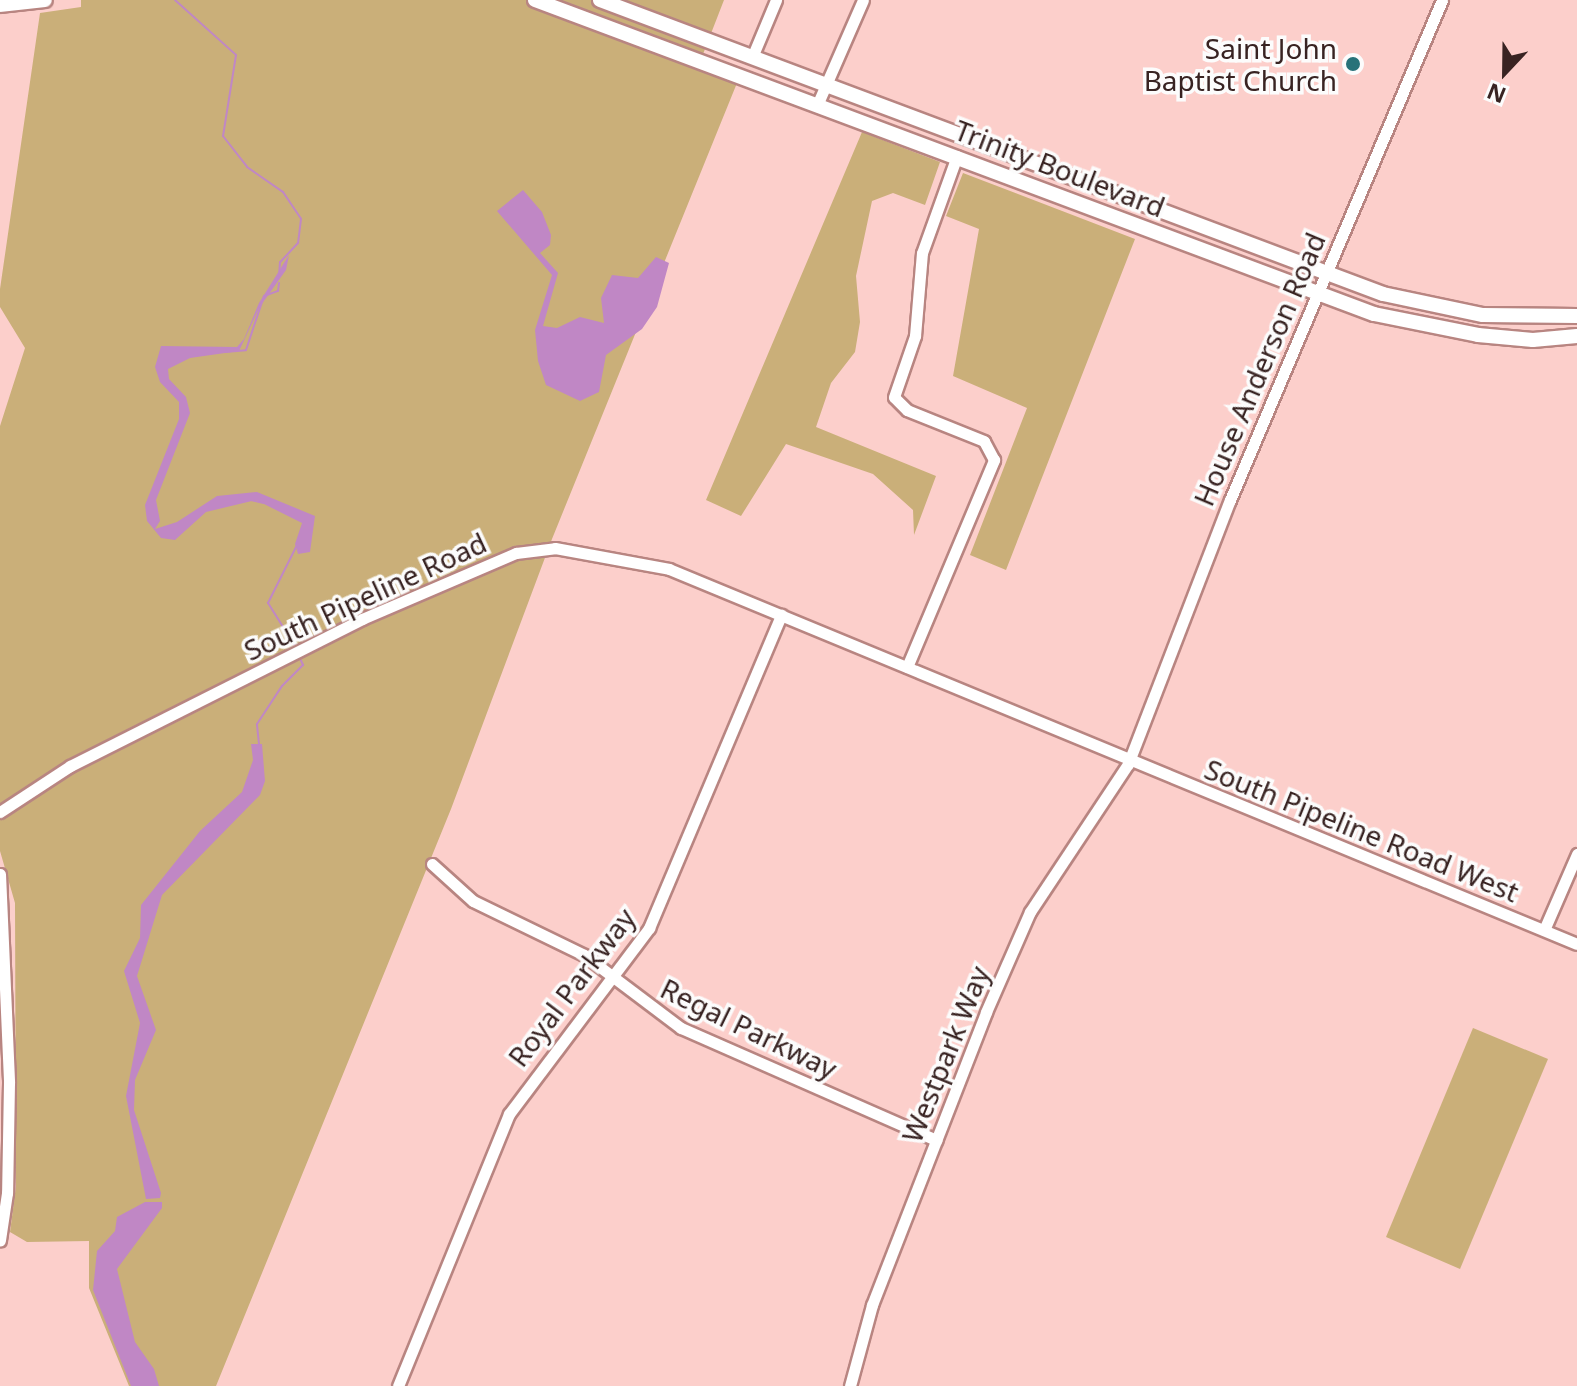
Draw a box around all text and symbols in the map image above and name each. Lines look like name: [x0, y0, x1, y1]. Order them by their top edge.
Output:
place label: Saint John Baptist Church: [1144, 31, 1337, 97]
north arrow: [1465, 32, 1545, 112]
marker: Saint John Baptist Church: [1344, 55, 1362, 73]
text: N: [1482, 77, 1510, 112]
street label: Trinity Boulevard: [950, 112, 1170, 224]
street label: House Anderson Road: [1186, 227, 1332, 511]
street label: South Pipeline Road: [238, 525, 492, 667]
street label: South Pipeline Road West: [1200, 752, 1524, 908]
street label: Royal Parkway: [501, 901, 641, 1073]
street label: Westpark Way: [894, 961, 996, 1147]
street label: Regal Parkway: [655, 971, 843, 1085]

